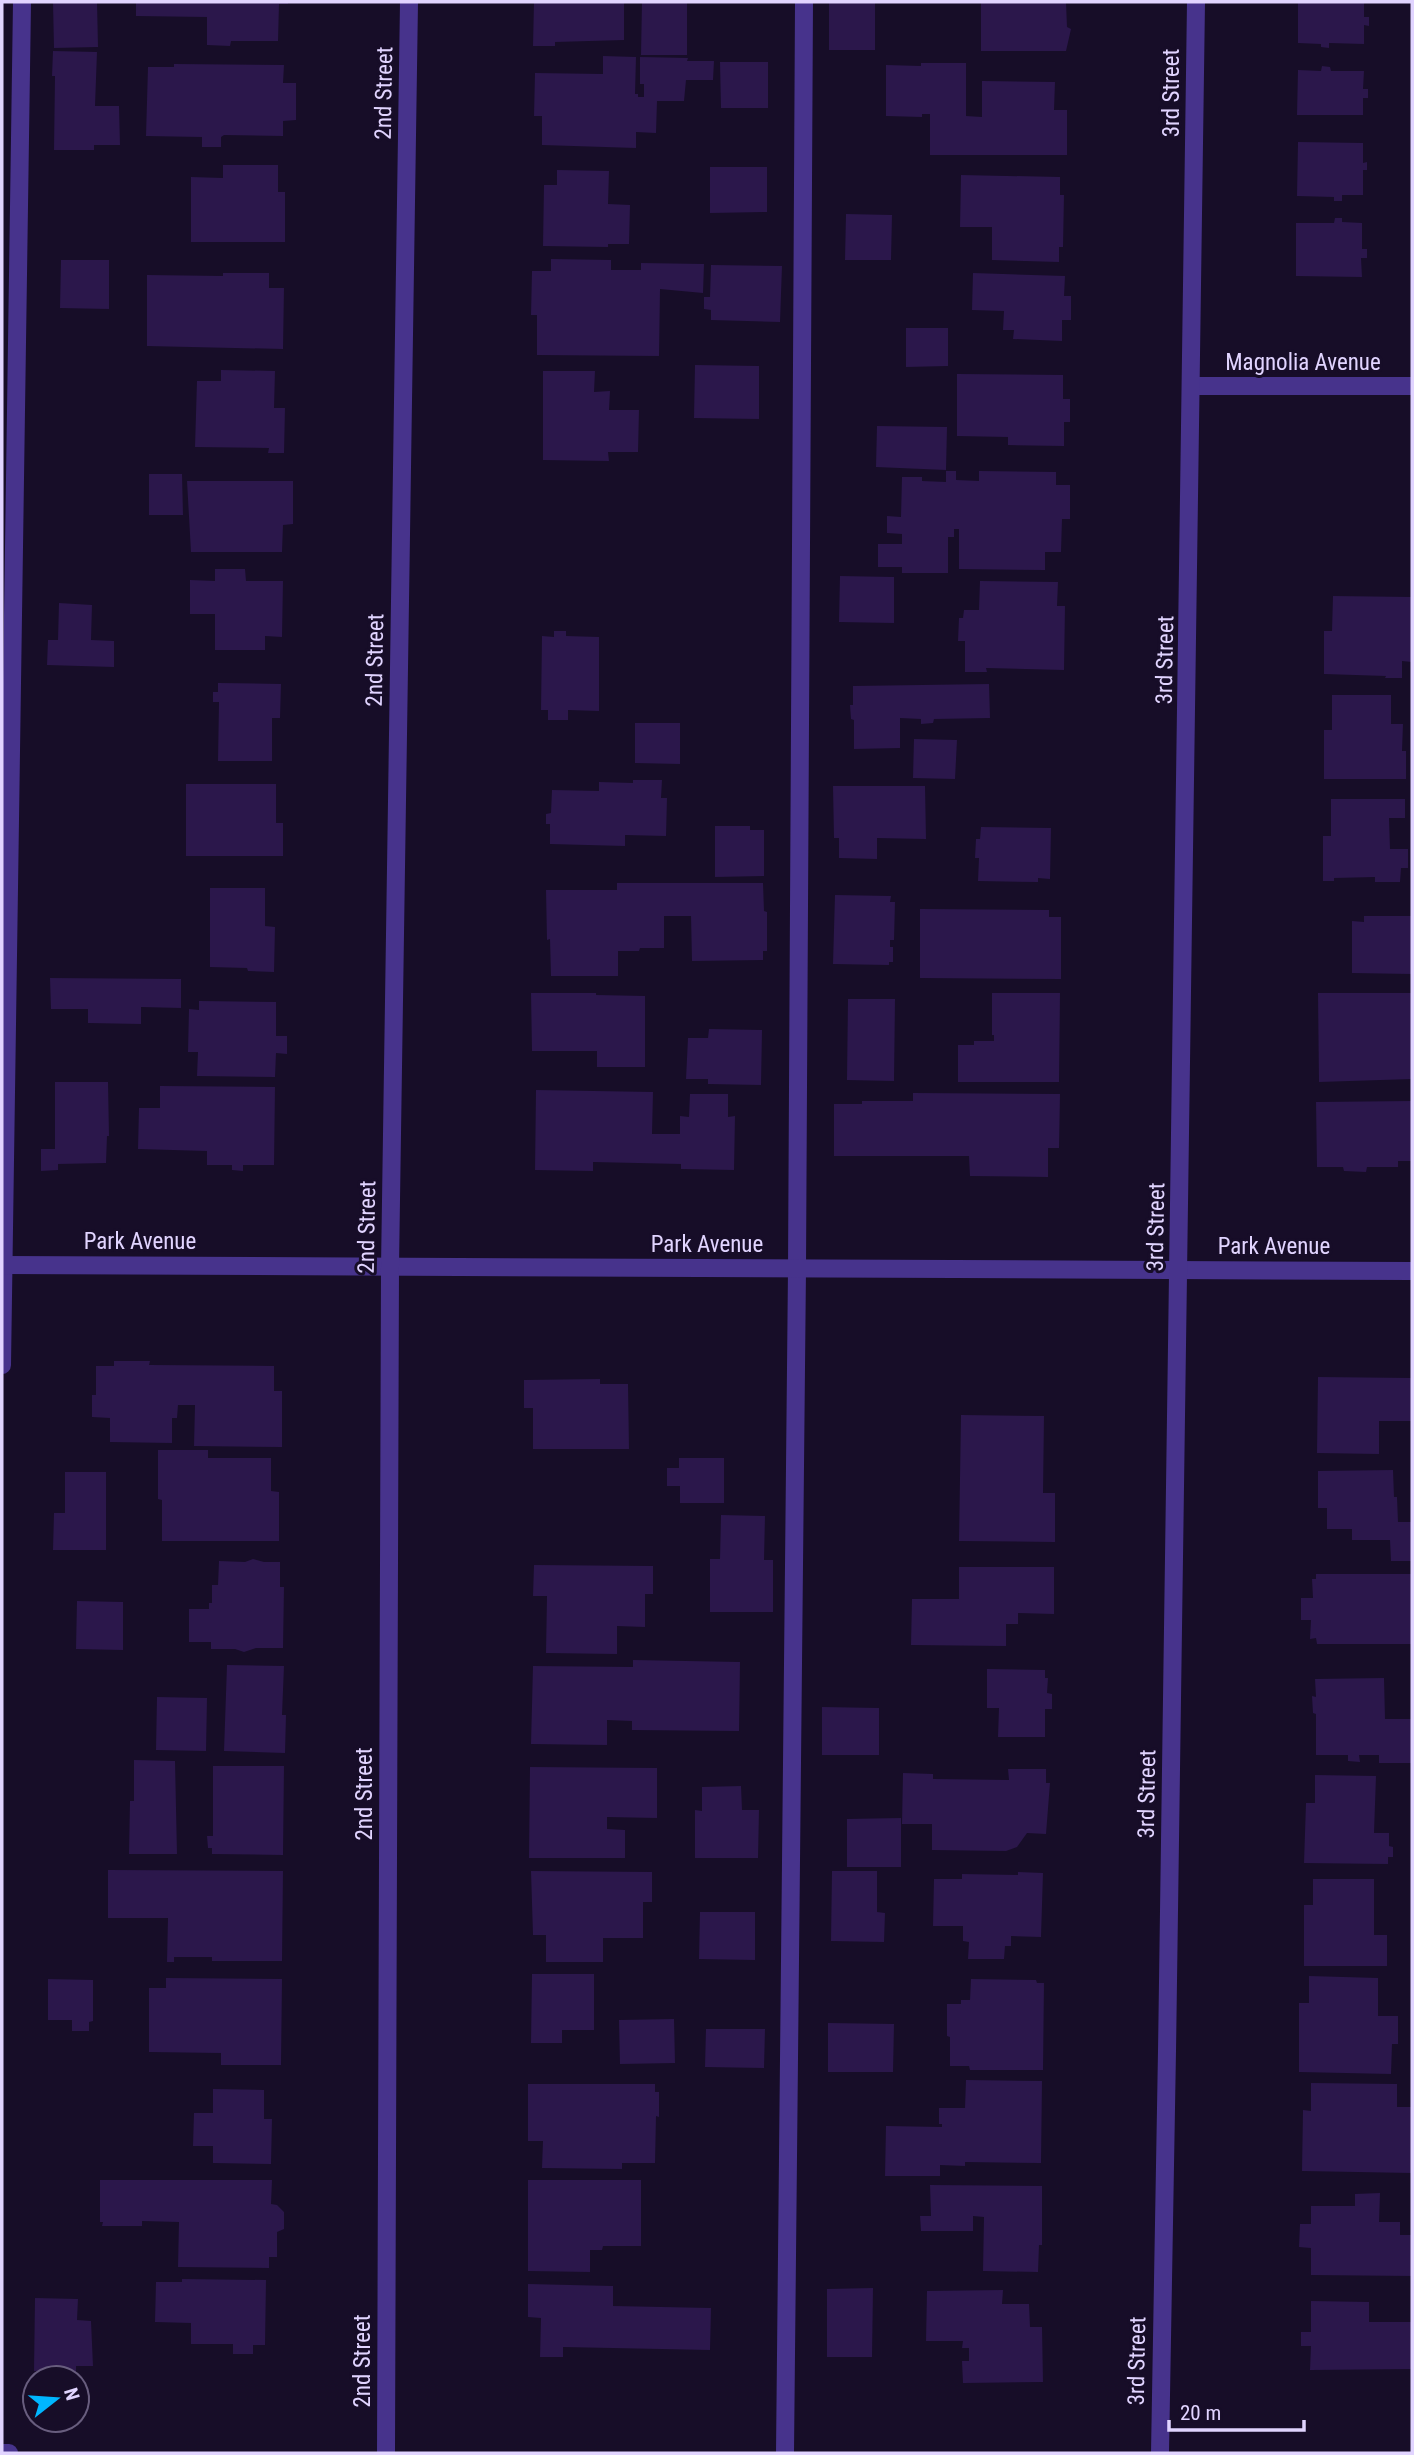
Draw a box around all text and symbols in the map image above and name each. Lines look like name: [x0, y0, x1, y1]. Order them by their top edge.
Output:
street label: 2nd Street: [370, 46, 398, 140]
street label: 3rd Street: [1158, 49, 1185, 137]
street label: Magnolia Avenue: [1225, 349, 1381, 376]
street label: 2nd Street: [361, 613, 389, 707]
street label: 3rd Street: [1151, 615, 1179, 705]
street label: 2nd Street: [353, 1180, 381, 1274]
street label: 3rd Street: [1142, 1182, 1170, 1272]
street label: Park Avenue: [84, 1228, 196, 1255]
street label: Park Avenue: [651, 1231, 763, 1258]
street label: Park Avenue: [1218, 1233, 1330, 1260]
street label: 2nd Street: [351, 1747, 378, 1841]
street label: 3rd Street: [1133, 1749, 1161, 1839]
street label: 2nd Street: [349, 2314, 376, 2408]
street label: 3rd Street: [1123, 2316, 1151, 2406]
north arrow: [21, 2364, 91, 2434]
text: N: [59, 2385, 84, 2403]
scale bar: [1169, 2388, 1304, 2432]
text: 20 m: [1180, 2401, 1221, 2425]

